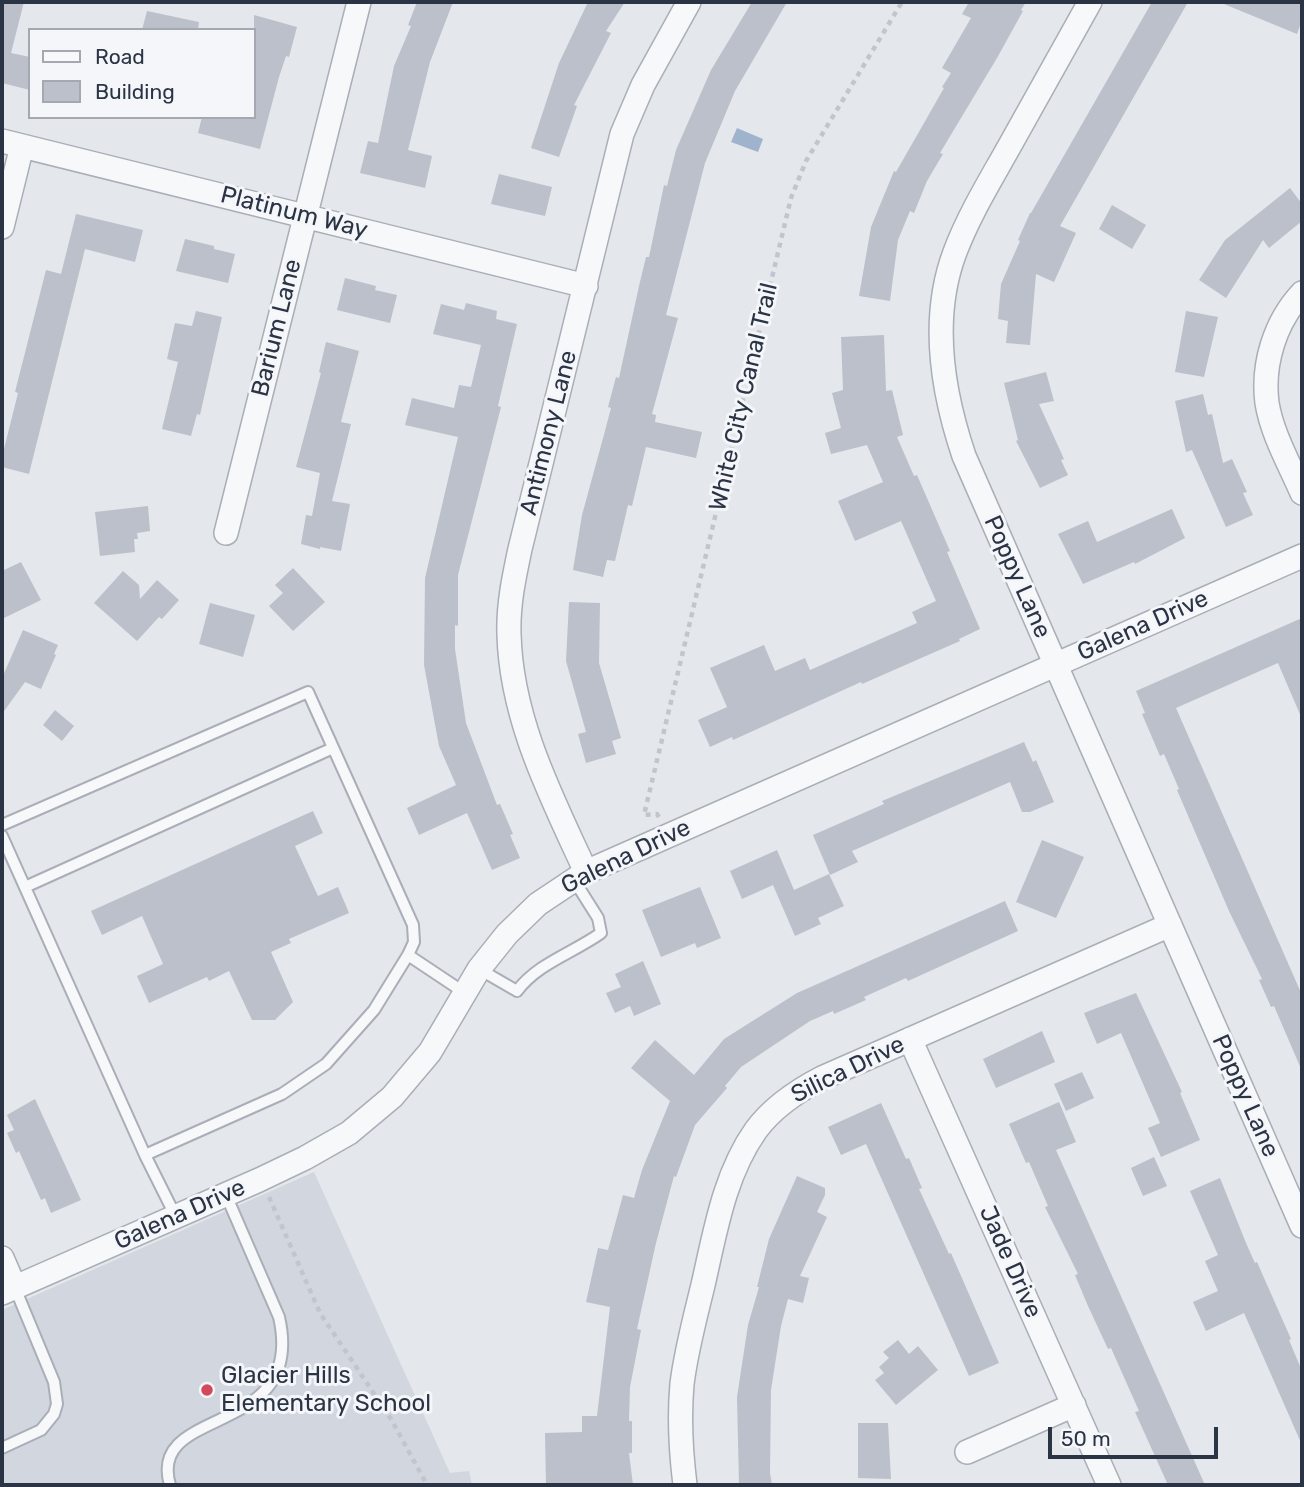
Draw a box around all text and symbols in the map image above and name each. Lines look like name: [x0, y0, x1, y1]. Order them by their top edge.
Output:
legend: [28, 28, 256, 119]
text: Road: [95, 44, 145, 69]
text: Building: [95, 79, 175, 104]
street label: Platinum Way: [217, 181, 371, 245]
street label: Barium Lane: [246, 256, 308, 400]
street label: White City Canal Trail: [704, 280, 784, 514]
street label: Antimony Lane: [515, 348, 583, 518]
street label: Poppy Lane: [977, 511, 1057, 643]
street label: Galena Drive: [1073, 584, 1213, 668]
street label: Galena Drive: [557, 813, 695, 901]
street label: Silica Drive: [787, 1030, 909, 1110]
street label: Poppy Lane: [1205, 1030, 1285, 1162]
street label: Galena Drive: [110, 1173, 250, 1257]
street label: Jade Drive: [972, 1201, 1048, 1323]
place label: Glacier Hills Elementary School: [221, 1362, 431, 1418]
marker: Glacier Hills Elementary School: [199, 1382, 215, 1398]
scale bar: [1052, 1414, 1222, 1458]
text: 50 m: [1061, 1426, 1111, 1451]

